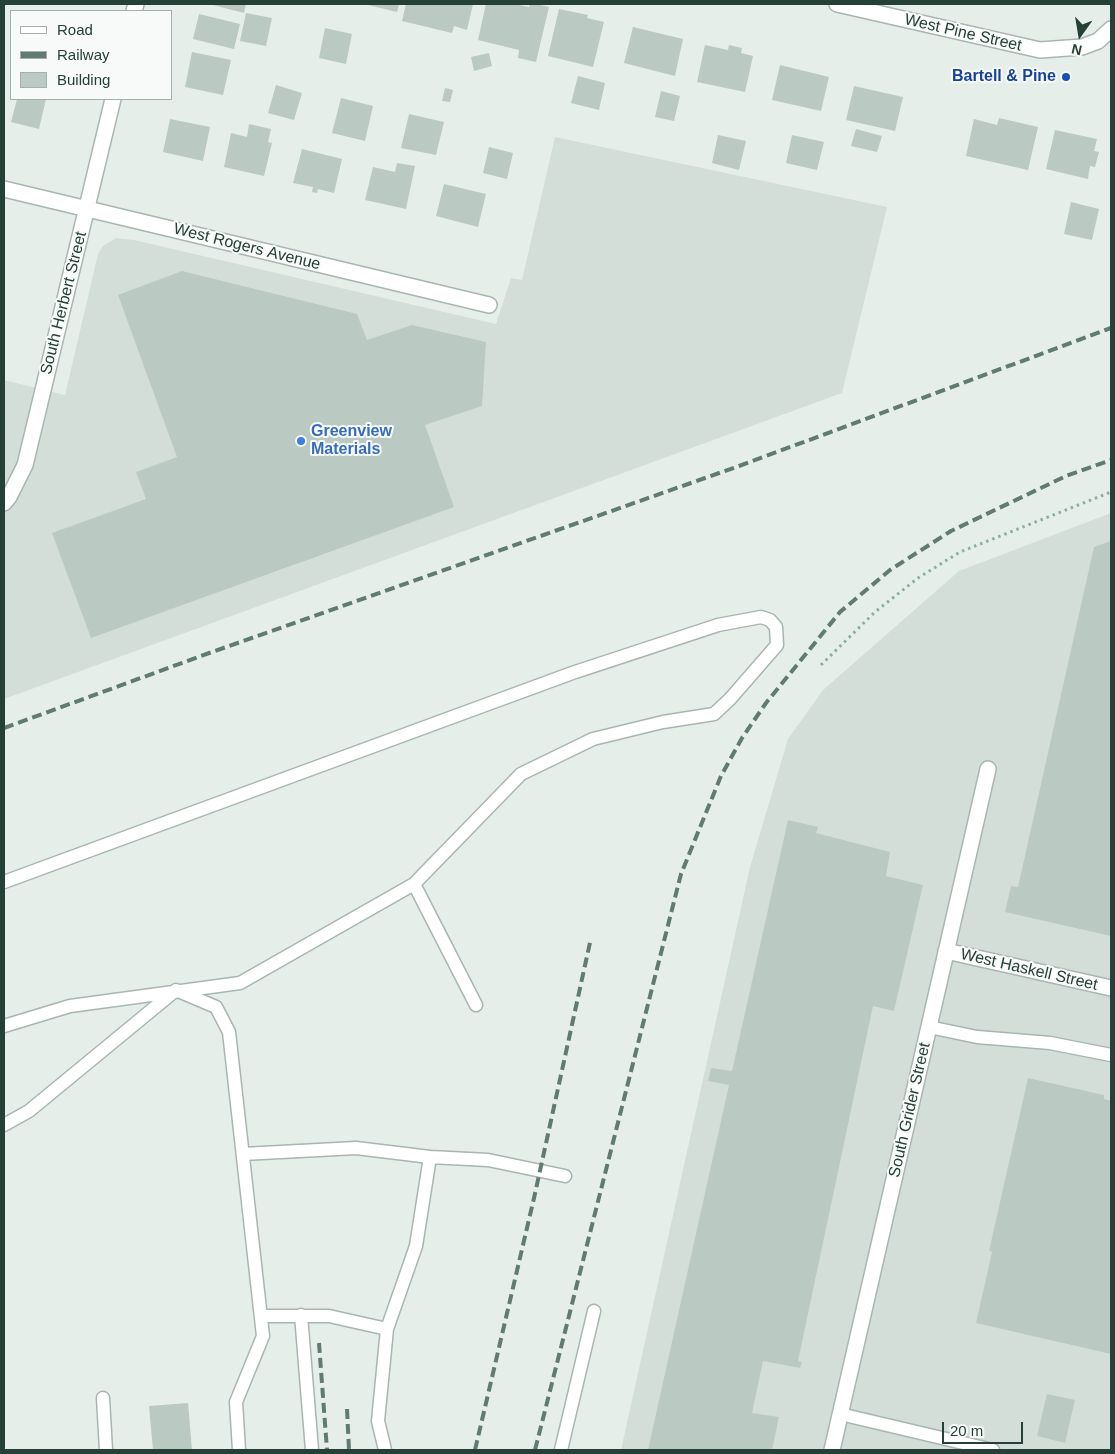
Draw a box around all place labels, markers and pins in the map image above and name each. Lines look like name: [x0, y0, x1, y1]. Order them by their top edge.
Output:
place label: Bartell & Pine: [952, 67, 1056, 87]
marker: Bartell & Pine: [1060, 71, 1072, 83]
place label: Greenview Materials: [311, 422, 392, 460]
marker: Greenview Materials: [295, 435, 307, 447]

